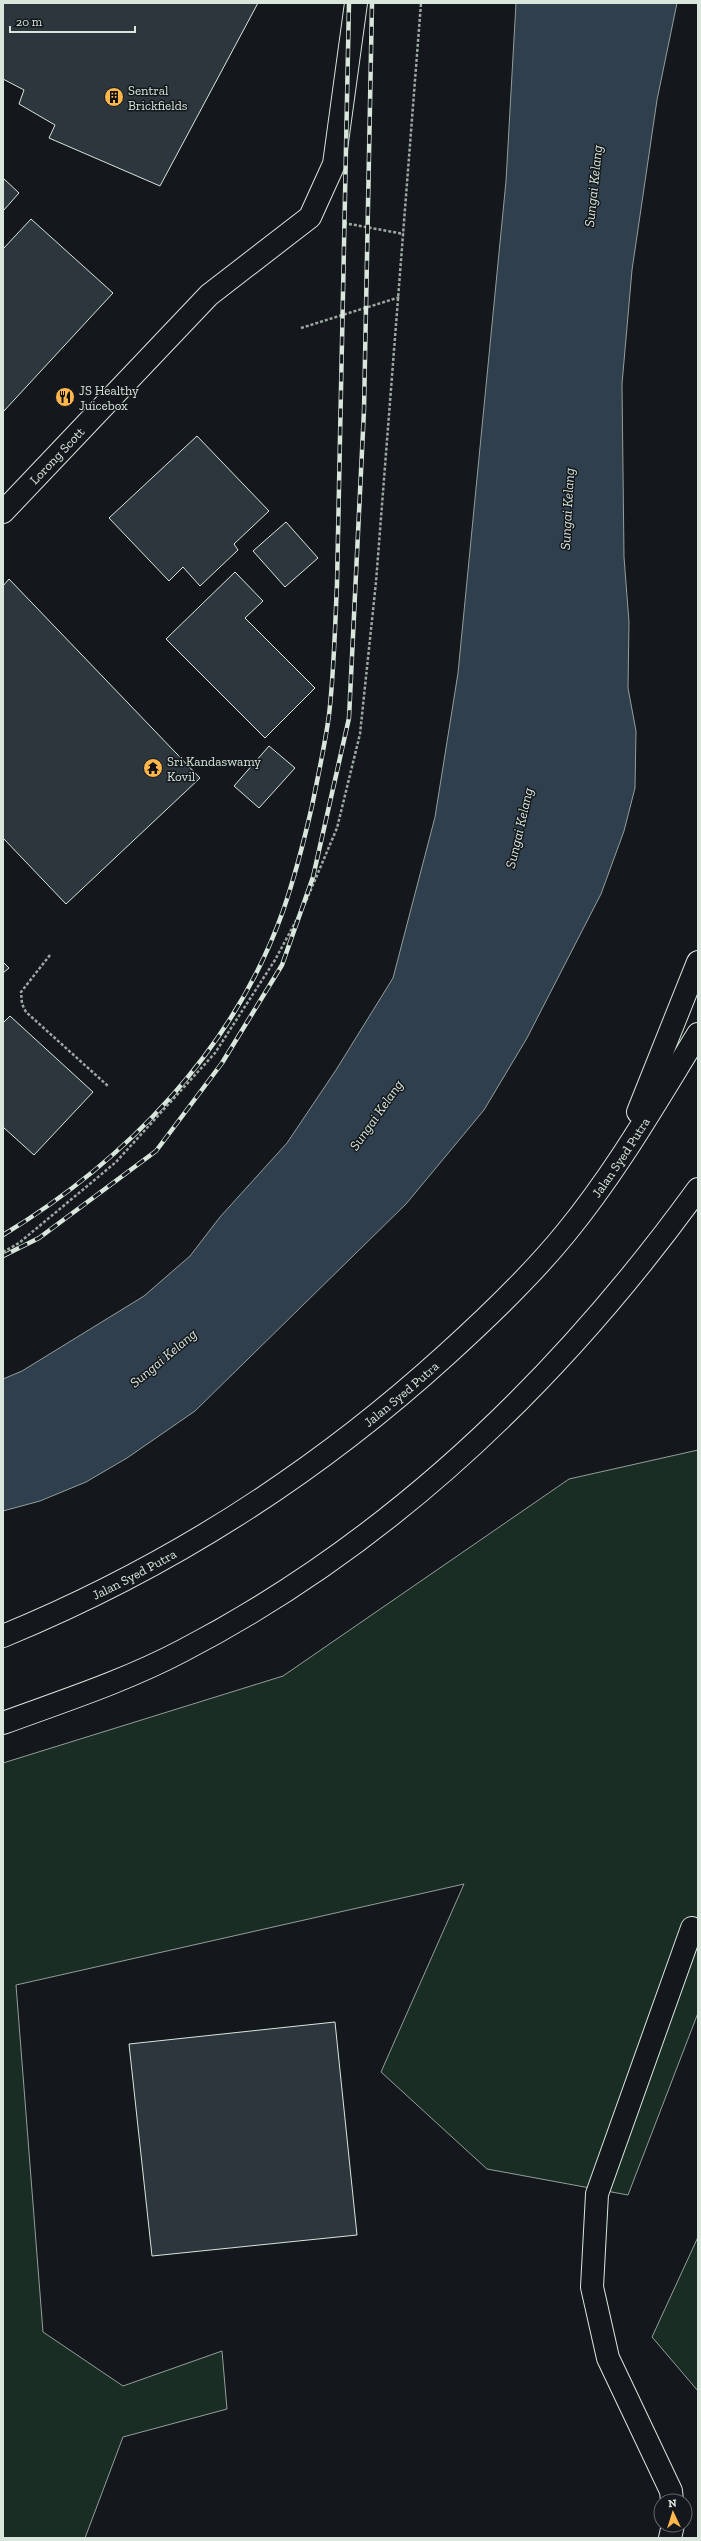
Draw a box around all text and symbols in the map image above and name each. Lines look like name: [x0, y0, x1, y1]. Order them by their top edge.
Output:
scale bar: [10, 8, 135, 34]
text: 20 m: [16, 15, 43, 29]
place label: Sentral Brickfields: [128, 83, 188, 113]
building icon: Sentral Brickfields: [103, 86, 125, 108]
water label: Sungai Kelang: [581, 143, 606, 228]
place label: JS Healthy Juicebox: [79, 383, 139, 413]
restaurant icon: JS Healthy Juicebox: [54, 386, 76, 408]
street label: Lorong Scott: [27, 424, 88, 487]
water label: Sungai Kelang: [557, 467, 578, 551]
place label: Sri Kandaswamy Kovil: [167, 754, 261, 784]
temple icon: Sri Kandaswamy Kovil: [142, 757, 164, 779]
water label: Sungai Kelang: [502, 785, 537, 870]
water label: Sungai Kelang: [346, 1076, 407, 1154]
street label: Jalan Syed Putra: [589, 1114, 653, 1200]
water label: Sungai Kelang: [126, 1325, 201, 1391]
street label: Jalan Syed Putra: [361, 1358, 442, 1430]
street label: Jalan Syed Putra: [90, 1546, 180, 1603]
north arrow: [653, 2493, 693, 2533]
text: N: [668, 2497, 678, 2510]

